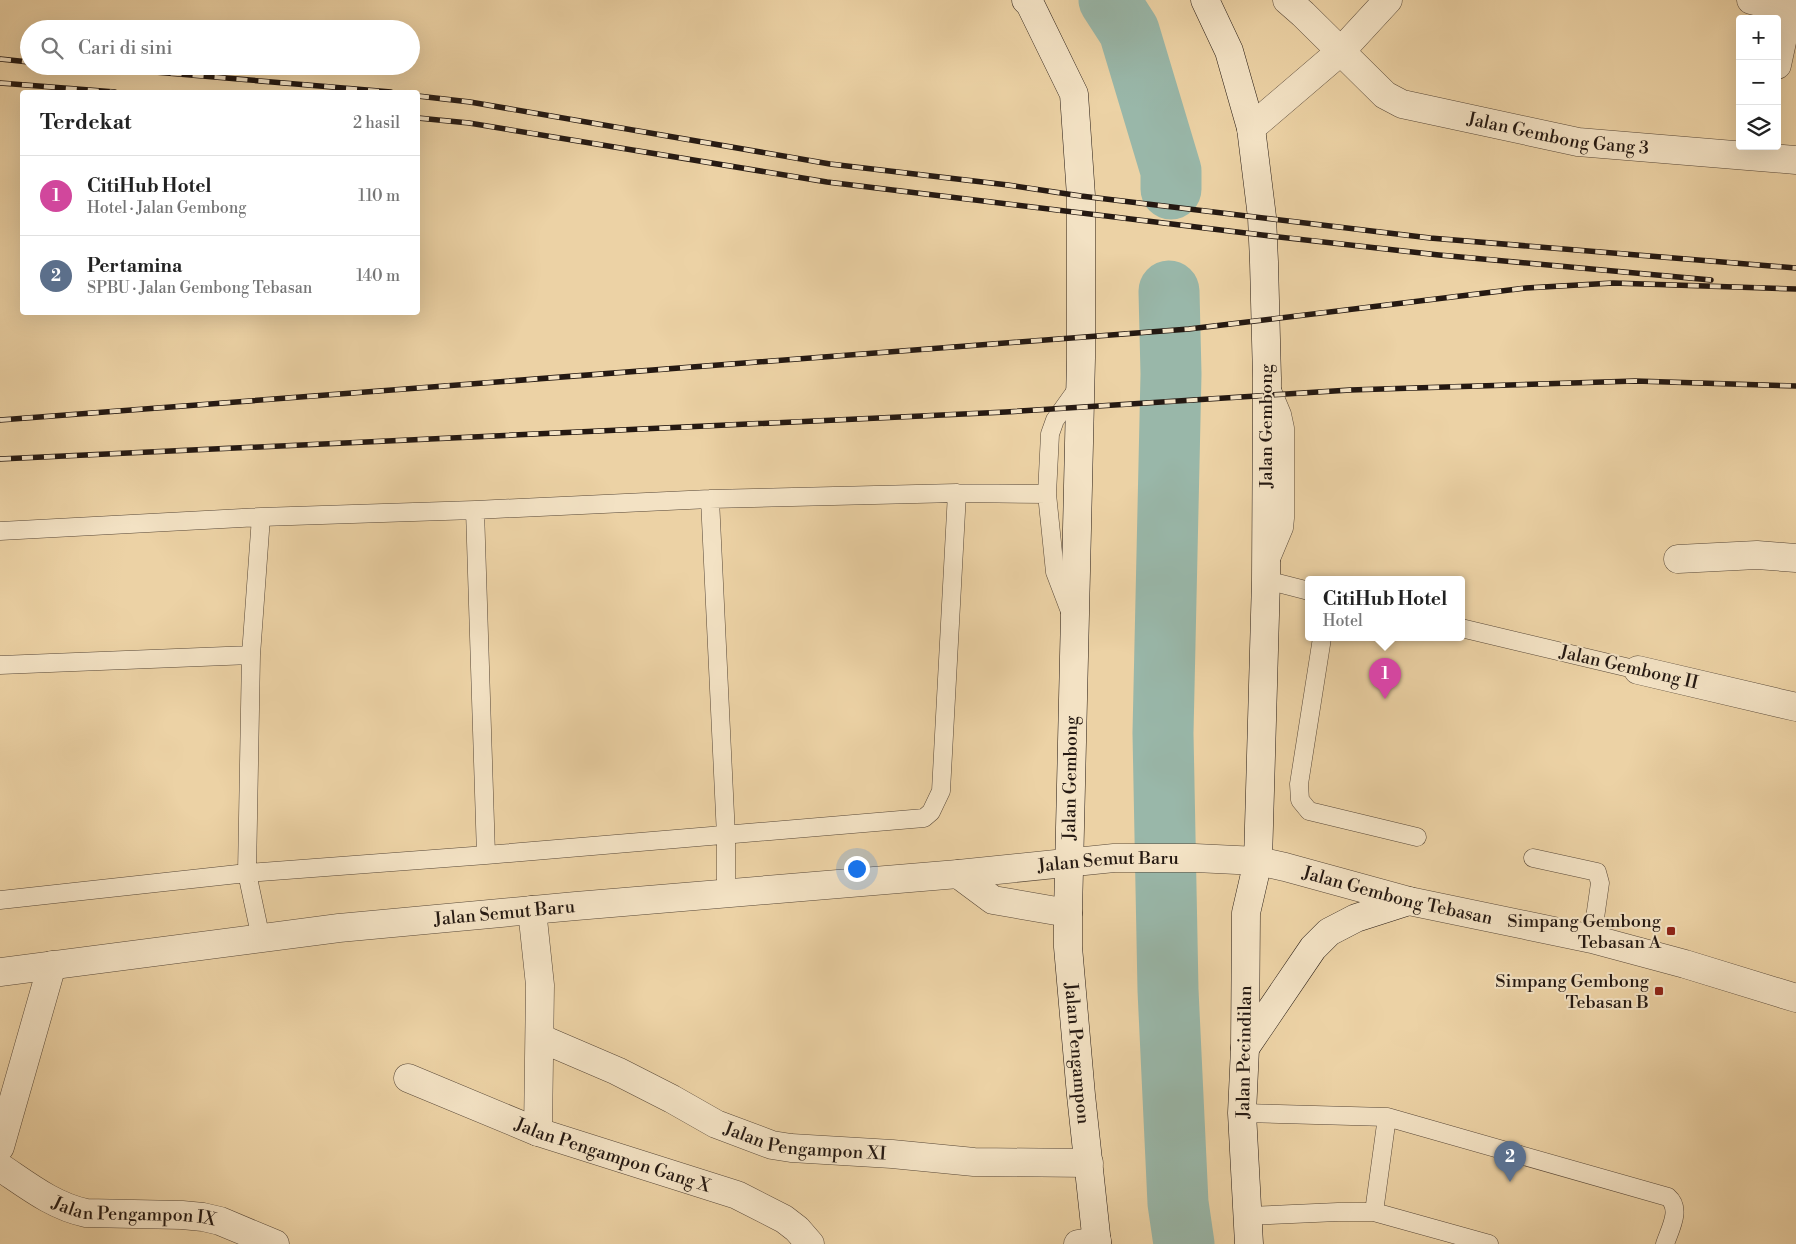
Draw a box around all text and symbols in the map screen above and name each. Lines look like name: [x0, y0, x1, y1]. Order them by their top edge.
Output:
map controls: [1736, 15, 1781, 150]
button: +: [1736, 15, 1781, 60]
search box: [20, 20, 420, 75]
icon: search: [38, 34, 66, 62]
text: Cari di sini: [78, 36, 173, 60]
button: −: [1736, 60, 1781, 105]
button: layers: [1736, 105, 1781, 150]
street label: Jalan Gembong Gang 3: [1464, 107, 1650, 160]
text: Terdekat: [40, 110, 131, 136]
text: 2 hasil: [353, 113, 400, 133]
text: CitiHub Hotel: [87, 174, 212, 198]
text: 1: [52, 186, 60, 206]
text: 110 m: [358, 186, 400, 206]
text: Hotel · Jalan Gembong: [87, 198, 247, 218]
text: Pertamina: [87, 254, 182, 278]
text: 2: [51, 266, 61, 286]
text: 140 m: [356, 266, 400, 286]
text: SPBU · Jalan Gembong Tebasan: [87, 278, 312, 298]
street label: Jalan Gembong: [1255, 363, 1278, 489]
popup: [1305, 576, 1465, 641]
text: CitiHub Hotel: [1323, 587, 1447, 611]
text: Hotel: [1323, 611, 1363, 631]
street label: Jalan Gembong II: [1556, 640, 1701, 695]
pin: 1: [1369, 658, 1401, 699]
street label: Jalan Gembong: [1058, 715, 1083, 841]
street label: Jalan Semut Baru: [1035, 847, 1179, 878]
your location: [844, 856, 870, 882]
street label: Jalan Gembong Tebasan: [1299, 861, 1495, 930]
street label: Jalan Semut Baru: [432, 895, 577, 931]
place label: Simpang Gembong Tebasan A: [1507, 910, 1662, 954]
marker: Simpang Gembong Tebasan A: [1665, 925, 1677, 937]
place label: Simpang Gembong Tebasan B: [1495, 970, 1650, 1014]
street label: Jalan Pengampon: [1059, 981, 1095, 1126]
street label: Jalan Pecindilan: [1232, 985, 1257, 1120]
marker: Simpang Gembong Tebasan B: [1653, 985, 1665, 997]
street label: Jalan Pengampon Gang X: [510, 1112, 714, 1198]
street label: Jalan Pengampon XI: [720, 1117, 887, 1166]
pin: 2: [1494, 1141, 1526, 1182]
street label: Jalan Pengampon IX: [47, 1191, 219, 1232]

